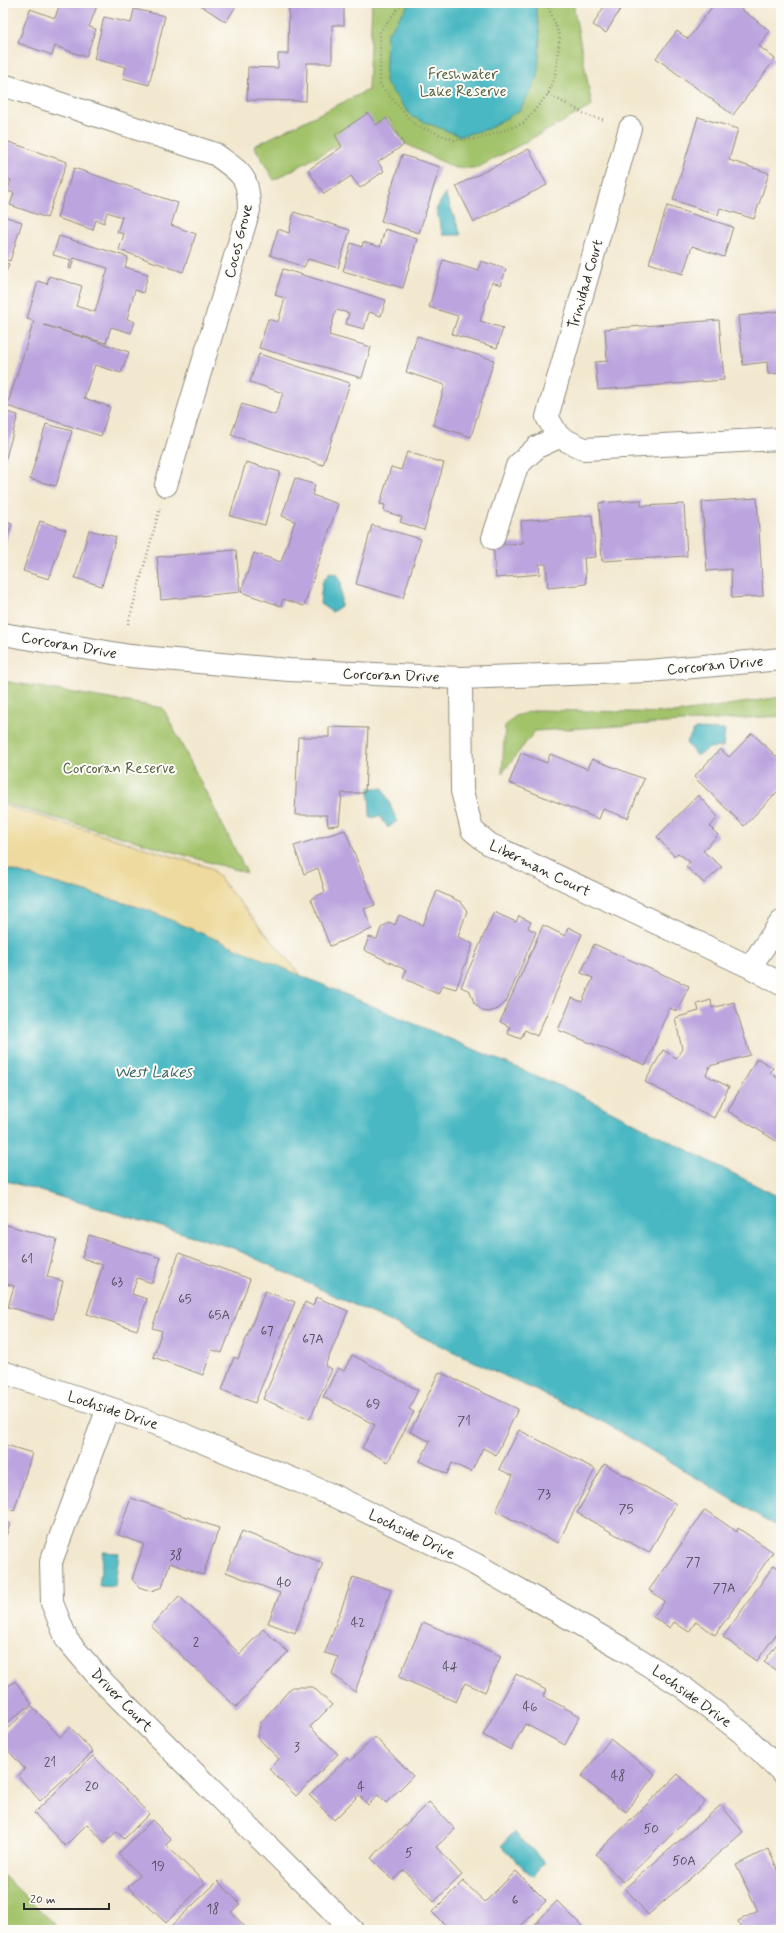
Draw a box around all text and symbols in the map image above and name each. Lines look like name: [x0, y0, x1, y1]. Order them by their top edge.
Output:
park label: Freshwater Lake Reserve: [420, 65, 507, 102]
street label: Cocos Grove: [220, 202, 258, 281]
street label: Trinidad Court: [564, 237, 608, 331]
street label: Corcoran Drive: [19, 628, 118, 664]
street label: Corcoran Drive: [666, 652, 764, 680]
street label: Corcoran Drive: [342, 664, 440, 688]
park label: Corcoran Reserve: [62, 759, 176, 779]
street label: Liberman Court: [486, 836, 593, 902]
water label: West Lakes: [114, 1062, 194, 1083]
house number: 61: [21, 1251, 33, 1268]
house number: 63: [111, 1274, 124, 1291]
house number: 65: [178, 1291, 192, 1308]
house number: 65A: [208, 1307, 230, 1324]
house number: 67: [260, 1323, 274, 1340]
house number: 67A: [302, 1331, 324, 1348]
street label: Lochside Drive: [65, 1387, 161, 1435]
house number: 69: [366, 1396, 380, 1413]
house number: 71: [457, 1413, 471, 1430]
house number: 73: [537, 1486, 551, 1503]
house number: 75: [619, 1501, 633, 1518]
street label: Lochside Drive: [365, 1505, 458, 1565]
house number: 38: [169, 1547, 183, 1564]
house number: 77: [686, 1554, 701, 1571]
house number: 40: [276, 1575, 292, 1592]
house number: 77A: [713, 1580, 735, 1597]
house number: 42: [351, 1615, 365, 1632]
house number: 2: [193, 1634, 200, 1651]
house number: 44: [442, 1659, 458, 1676]
street label: Lochside Drive: [647, 1661, 735, 1733]
street label: Driver Court: [86, 1665, 157, 1737]
house number: 46: [523, 1699, 537, 1716]
house number: 3: [294, 1739, 300, 1756]
house number: 21: [44, 1754, 56, 1771]
house number: 48: [611, 1768, 625, 1785]
house number: 20: [85, 1778, 99, 1795]
house number: 4: [357, 1779, 365, 1796]
house number: 50: [643, 1821, 659, 1838]
house number: 5: [405, 1845, 413, 1862]
house number: 50A: [672, 1853, 696, 1870]
house number: 19: [151, 1858, 165, 1875]
scale bar: [24, 1885, 109, 1911]
text: 20 m: [30, 1892, 56, 1908]
house number: 6: [512, 1892, 519, 1909]
house number: 18: [207, 1901, 219, 1918]

